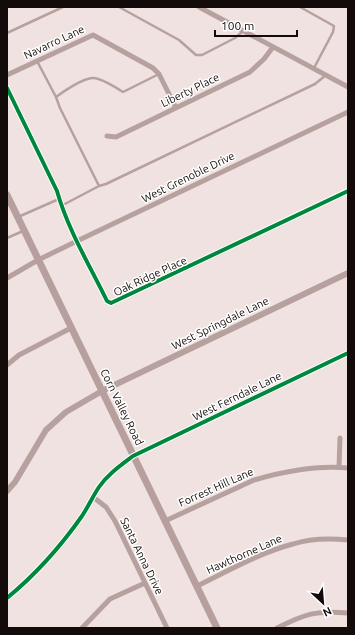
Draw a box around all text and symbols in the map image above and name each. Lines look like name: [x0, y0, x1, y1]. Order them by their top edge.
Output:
scale bar: [215, 12, 297, 38]
text: 100 m: [221, 19, 254, 32]
street label: Navarro Lane: [22, 23, 86, 61]
street label: Liberty Place: [159, 71, 221, 109]
street label: West Grenoble Drive: [140, 149, 236, 205]
street label: Oak Ridge Place: [111, 254, 189, 298]
street label: West Springdale Lane: [169, 294, 271, 352]
street label: Corn Valley Road: [98, 367, 146, 447]
street label: West Ferndale Lane: [191, 369, 283, 423]
street label: Forrest Hill Lane: [177, 465, 255, 509]
street label: Santa Anna Drive: [118, 516, 166, 596]
street label: Hawthorne Lane: [204, 532, 284, 576]
north arrow: [303, 583, 343, 623]
text: N: [321, 605, 334, 619]

